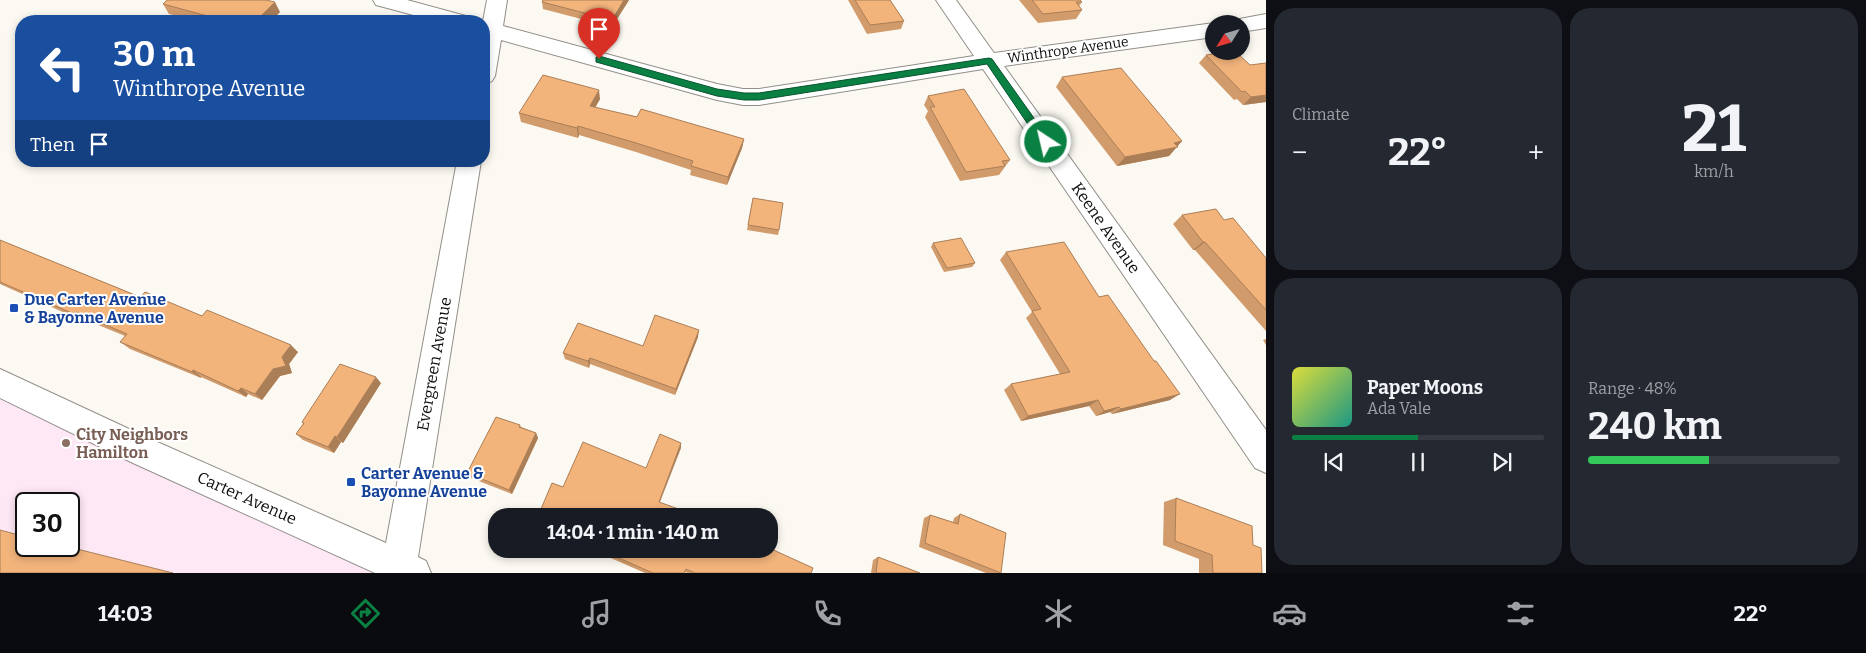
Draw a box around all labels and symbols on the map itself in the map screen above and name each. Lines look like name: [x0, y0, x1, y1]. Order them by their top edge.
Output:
pin: [578, 8, 620, 59]
north arrow: [1205, 15, 1250, 60]
street label: Winthrope Avenue: [1006, 33, 1130, 67]
position arrow: [1019, 115, 1071, 167]
street label: Keene Avenue: [1068, 179, 1144, 277]
place label: Due Carter Avenue & Bayonne Avenue: [24, 290, 166, 327]
street label: Evergreen Avenue: [413, 296, 455, 432]
marker: Due Carter Avenue & Bayonne Avenue: [8, 302, 20, 314]
place label: City Neighbors Hamilton: [76, 425, 188, 462]
marker: City Neighbors Hamilton: [60, 437, 72, 449]
place label: Carter Avenue & Bayonne Avenue: [361, 464, 487, 501]
street label: Carter Avenue: [194, 468, 300, 528]
marker: Carter Avenue & Bayonne Avenue: [345, 476, 357, 488]
speed limit sign: 30: [15, 492, 80, 557]

